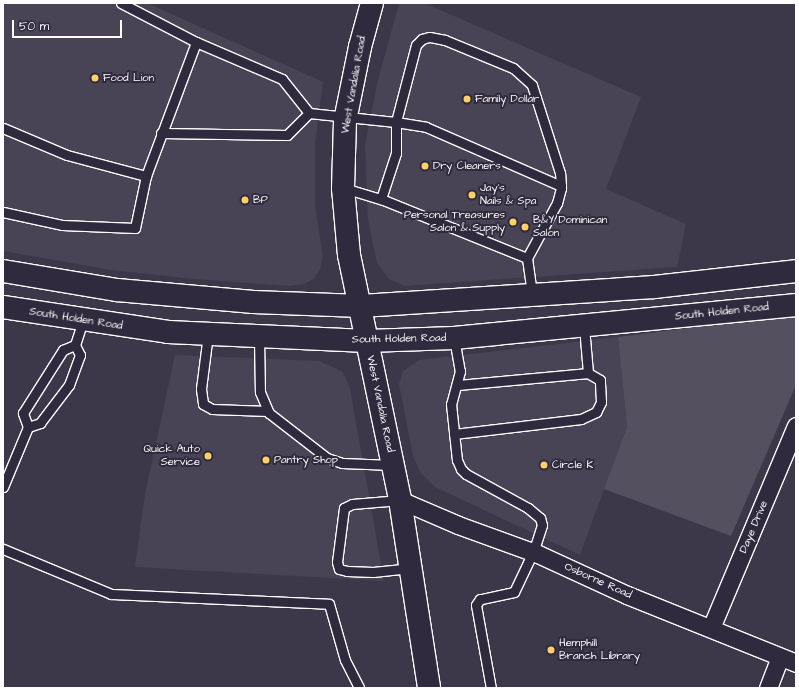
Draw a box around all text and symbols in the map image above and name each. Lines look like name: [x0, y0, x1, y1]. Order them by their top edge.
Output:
scale bar: [14, 12, 124, 38]
text: 50 m: [19, 18, 49, 35]
street label: West Vandalia Road: [339, 35, 369, 135]
place label: Food Lion: [103, 71, 154, 85]
marker: Food Lion: [90, 73, 100, 83]
place label: Family Dollar: [475, 92, 539, 106]
marker: Family Dollar: [462, 94, 472, 104]
place label: Dry Cleaners: [433, 159, 501, 173]
marker: Dry Cleaners: [420, 161, 430, 171]
place label: Jay's Nails & Spa: [480, 182, 536, 208]
marker: Jay's Nails & Spa: [467, 190, 477, 200]
place label: BP: [253, 193, 268, 207]
marker: BP: [240, 195, 250, 205]
place label: Personal Treasures Salon & Supply: [404, 209, 505, 235]
place label: B&Y Dominican Salon: [533, 214, 607, 240]
marker: Personal Treasures Salon & Supply: [508, 217, 518, 227]
marker: B&Y Dominican Salon: [520, 222, 530, 232]
street label: South Holden Road: [674, 300, 770, 324]
street label: South Holden Road: [28, 305, 124, 333]
street label: South Holden Road: [352, 332, 446, 346]
street label: West Vandalia Road: [363, 354, 397, 454]
place label: Quick Auto Service: [144, 443, 200, 469]
marker: Quick Auto Service: [203, 451, 213, 461]
place label: Pantry Shop: [274, 453, 338, 467]
marker: Pantry Shop: [261, 455, 271, 465]
place label: Circle K: [552, 458, 593, 472]
marker: Circle K: [539, 460, 549, 470]
street label: Daye Drive: [737, 499, 771, 555]
street label: Osborne Road: [562, 560, 634, 602]
place label: Hemphill Branch Library: [559, 637, 640, 663]
marker: Hemphill Branch Library: [546, 645, 556, 655]

